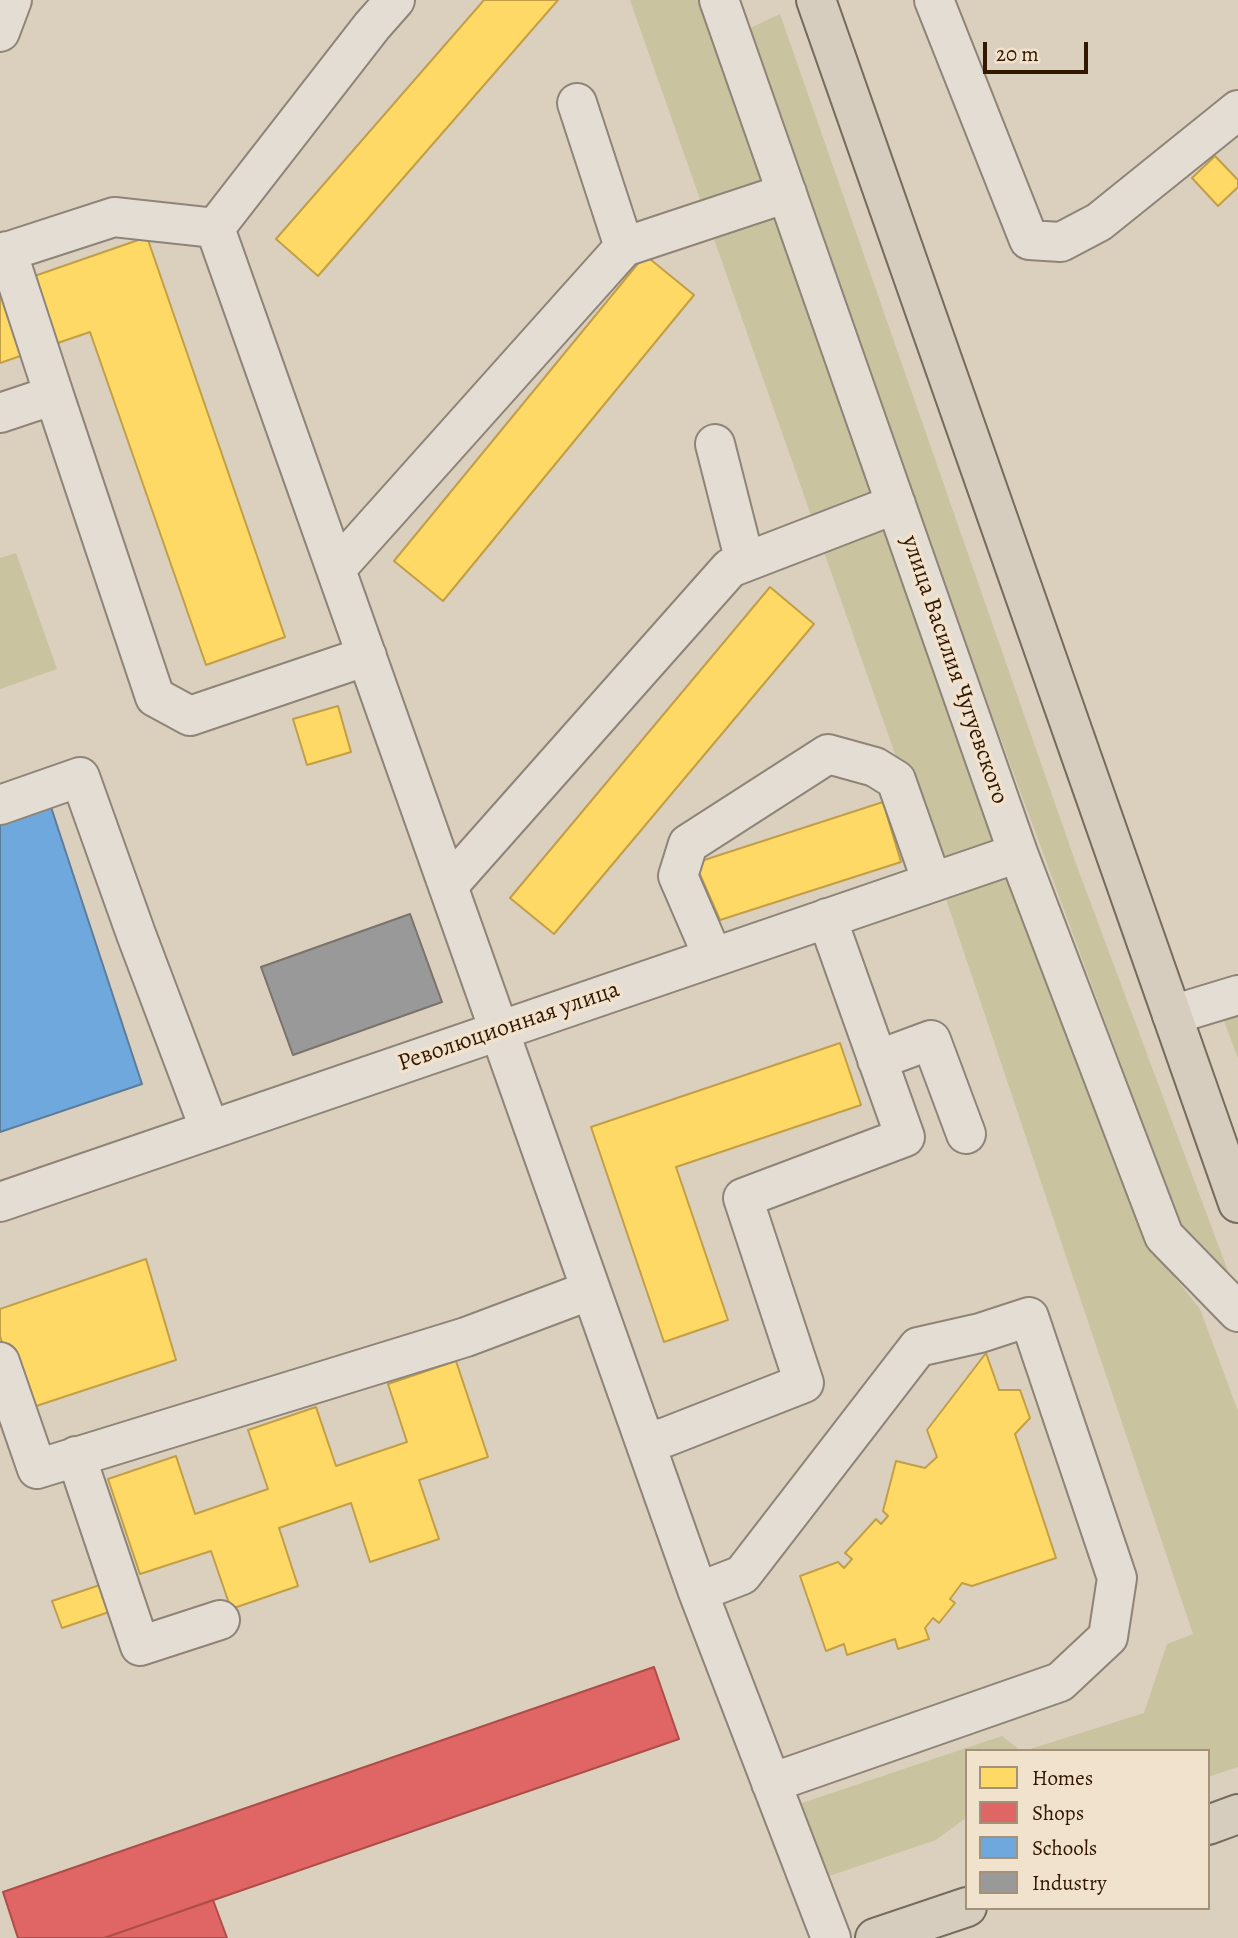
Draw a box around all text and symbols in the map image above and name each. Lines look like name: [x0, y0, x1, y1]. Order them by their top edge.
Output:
scale bar: [986, 28, 1091, 72]
text: 20 m: [996, 40, 1039, 68]
street label: улица Василия Чугуевского: [894, 532, 1014, 808]
street label: Революционная улица: [394, 976, 624, 1078]
legend: [965, 1749, 1210, 1910]
text: Homes: [1032, 1764, 1093, 1792]
text: Shops: [1032, 1799, 1084, 1827]
text: Schools: [1032, 1834, 1097, 1862]
text: Industry: [1032, 1869, 1107, 1897]

